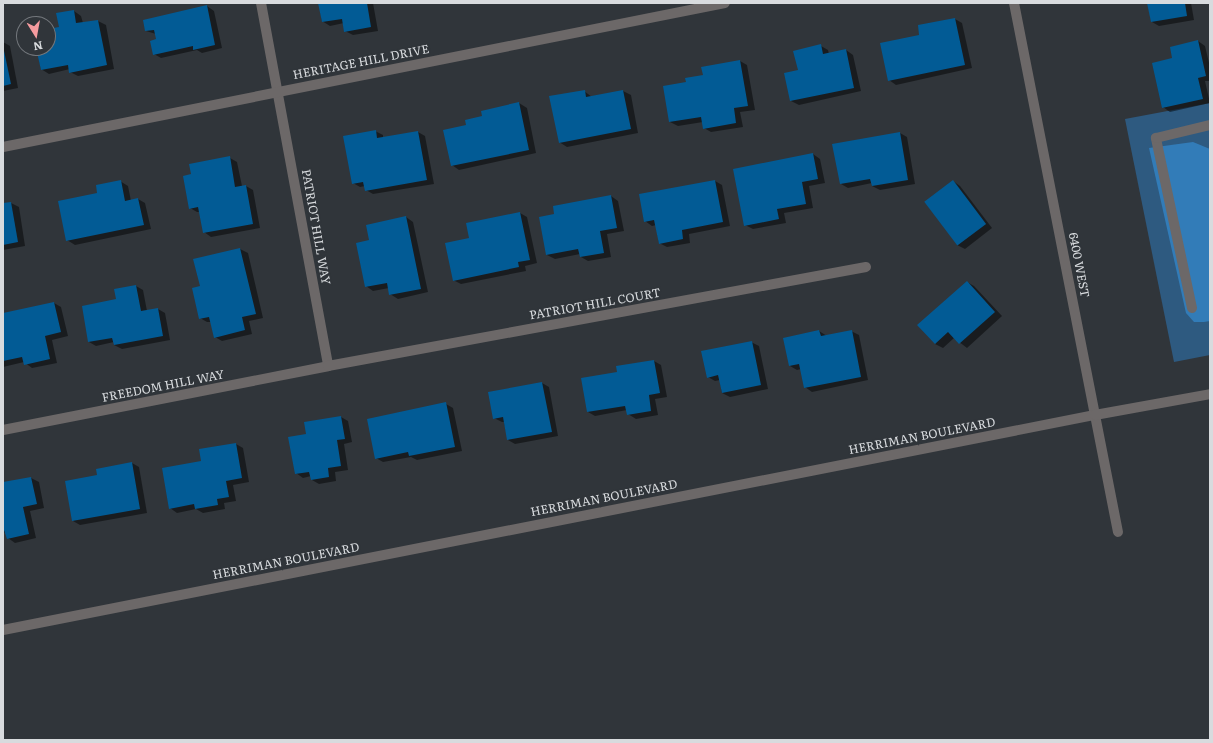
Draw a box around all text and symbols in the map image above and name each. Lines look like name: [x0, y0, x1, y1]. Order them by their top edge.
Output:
north arrow: [16, 16, 56, 56]
text: N: [32, 38, 44, 56]
street label: HERITAGE HILL DRIVE: [292, 42, 430, 82]
street label: PATRIOT HILL WAY: [299, 168, 333, 286]
street label: 6400 WEST: [1066, 231, 1092, 299]
street label: PATRIOT HILL COURT: [528, 285, 662, 323]
street label: FREEDOM HILL WAY: [101, 367, 225, 405]
street label: HERRIMAN BOULEVARD: [847, 415, 997, 457]
street label: HERRIMAN BOULEVARD: [529, 477, 679, 519]
street label: HERRIMAN BOULEVARD: [211, 540, 361, 582]

